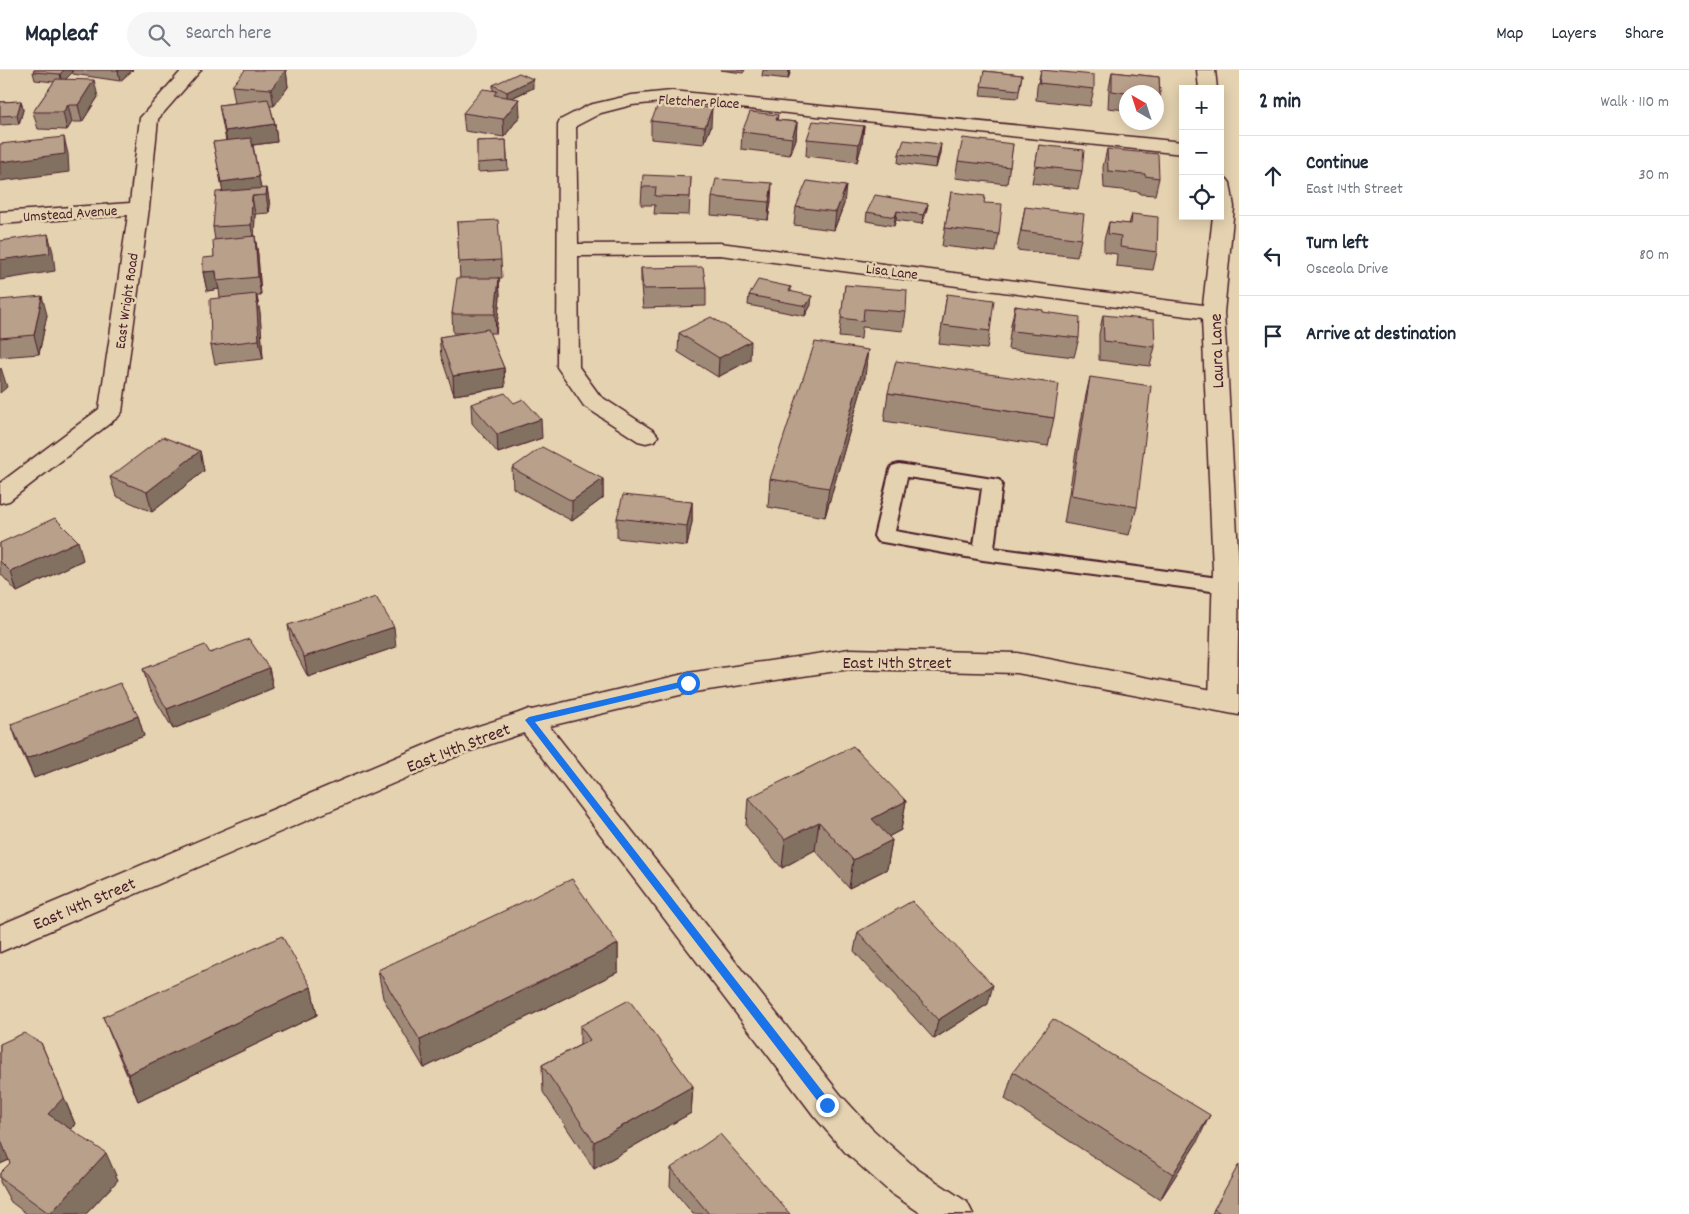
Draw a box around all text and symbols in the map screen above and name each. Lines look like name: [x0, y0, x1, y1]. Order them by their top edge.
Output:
search box: [127, 12, 477, 57]
text: Mapleaf: [25, 18, 97, 52]
icon: search: [145, 21, 173, 49]
text: Search here: [185, 21, 271, 48]
text: Map: [1496, 22, 1523, 47]
text: Layers: [1551, 22, 1597, 47]
text: Share: [1625, 22, 1664, 47]
north arrow: [1119, 85, 1164, 130]
map controls: [1179, 85, 1224, 220]
button: +: [1179, 85, 1224, 130]
text: 2 min: [1259, 88, 1301, 118]
street label: Fletcher Place: [658, 90, 740, 116]
text: Walk · 110 m: [1601, 91, 1669, 114]
button: −: [1179, 130, 1224, 175]
text: Continue: [1306, 151, 1368, 178]
icon: ahead: [1259, 162, 1287, 190]
text: 30 m: [1639, 164, 1669, 187]
button: locate: [1179, 175, 1224, 220]
text: East 14th Street: [1306, 178, 1403, 201]
street label: Umstead Avenue: [22, 201, 118, 229]
text: Turn left: [1306, 231, 1369, 258]
icon: left: [1259, 242, 1287, 270]
text: 80 m: [1639, 244, 1669, 267]
street label: East Wright Road: [110, 252, 146, 351]
text: Osceola Drive: [1306, 258, 1388, 281]
street label: Lisa Lane: [864, 259, 919, 287]
street label: Laura Lane: [1205, 313, 1232, 389]
icon: arrive: [1259, 322, 1287, 350]
text: Arrive at destination: [1306, 322, 1456, 349]
street label: East 14th Street: [842, 652, 952, 677]
route start: [677, 672, 700, 695]
street label: East 14th Street: [403, 718, 515, 781]
street label: East 14th Street: [30, 872, 140, 938]
route end: [816, 1094, 839, 1117]

